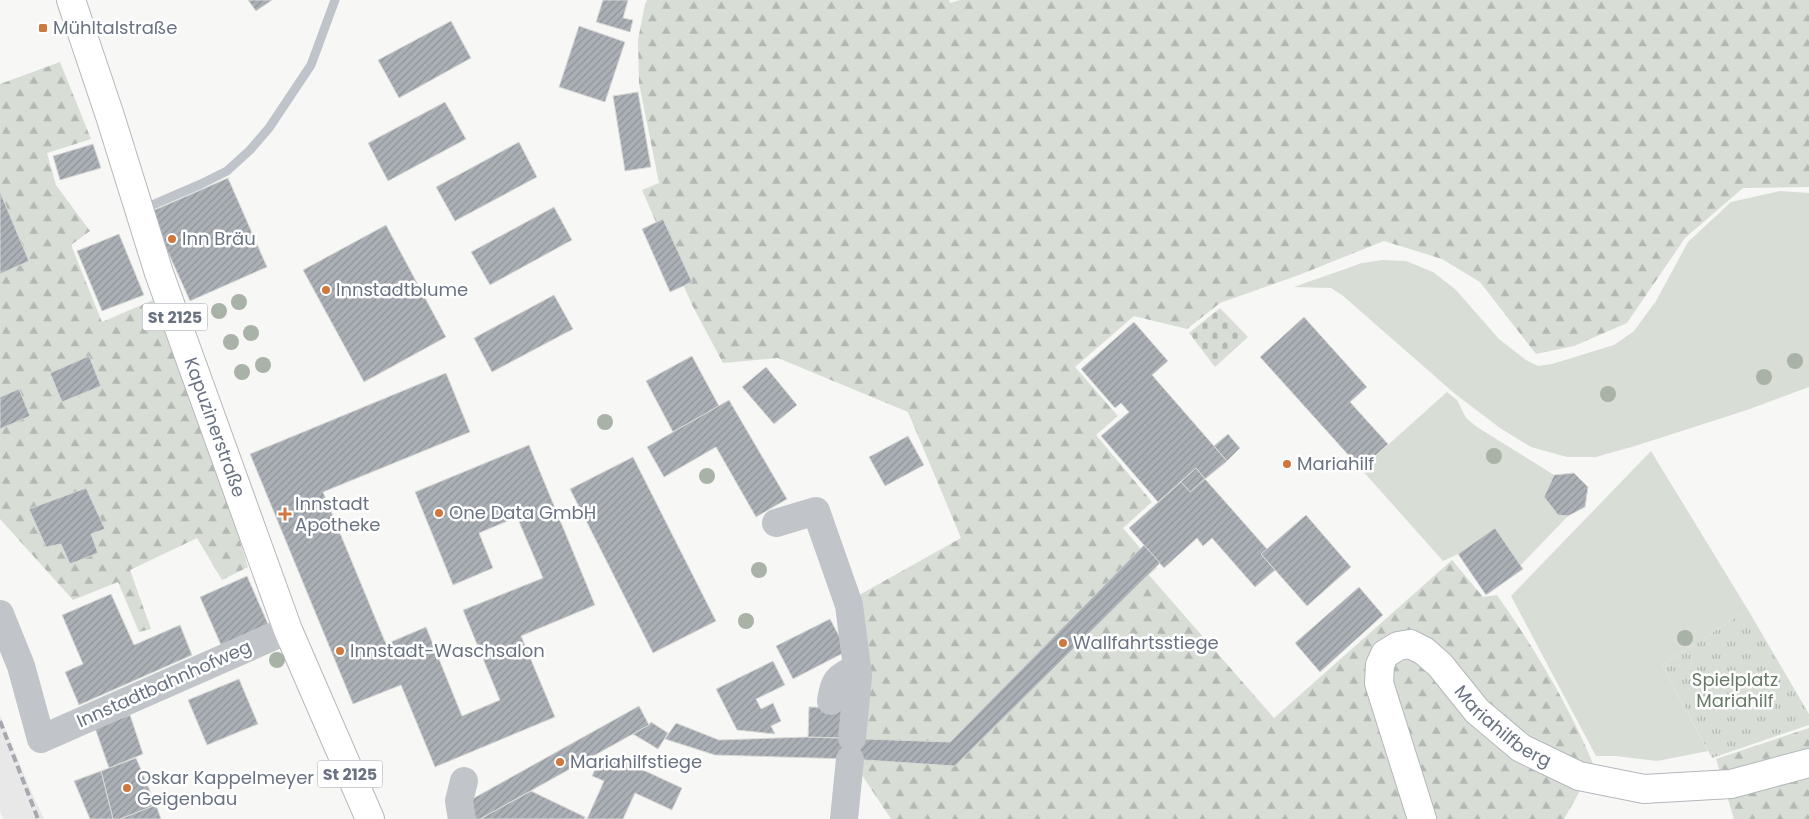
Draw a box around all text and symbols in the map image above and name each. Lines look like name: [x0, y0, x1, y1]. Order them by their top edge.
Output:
place label: Mühltalstraße: [53, 15, 177, 40]
marker: Mühltalstraße: [37, 22, 49, 34]
place label: Inn Bräu: [182, 226, 256, 251]
marker: Inn Bräu: [166, 233, 178, 245]
place label: Innstadtblume: [336, 277, 468, 302]
marker: Innstadtblume: [320, 284, 332, 296]
road number: St 2125: [142, 304, 208, 330]
street label: Kapuzinerstraße: [179, 354, 252, 501]
place label: Mariahilf: [1297, 451, 1374, 476]
marker: Mariahilf: [1281, 458, 1293, 470]
place label: Innstadt Apotheke: [295, 491, 380, 537]
place label: One Data GmbH: [449, 500, 596, 525]
marker: One Data GmbH: [433, 507, 445, 519]
marker: Innstadt Apotheke: [279, 508, 291, 520]
place label: Wallfahrtsstiege: [1073, 630, 1219, 655]
street label: Innstadtbahnhofweg: [73, 634, 255, 733]
marker: Wallfahrtsstiege: [1057, 637, 1069, 649]
place label: Innstadt-Waschsalon: [350, 638, 545, 663]
marker: Innstadt-Waschsalon: [334, 645, 346, 657]
park label: Spielplatz Mariahilf: [1692, 667, 1778, 713]
street label: Mariahilfberg: [1449, 680, 1556, 773]
place label: Mariahilfstiege: [570, 749, 702, 774]
marker: Mariahilfstiege: [554, 756, 566, 768]
road number: St 2125: [318, 761, 382, 788]
place label: Oskar Kappelmeyer Geigenbau: [137, 765, 314, 811]
marker: Oskar Kappelmeyer Geigenbau: [121, 782, 133, 794]

